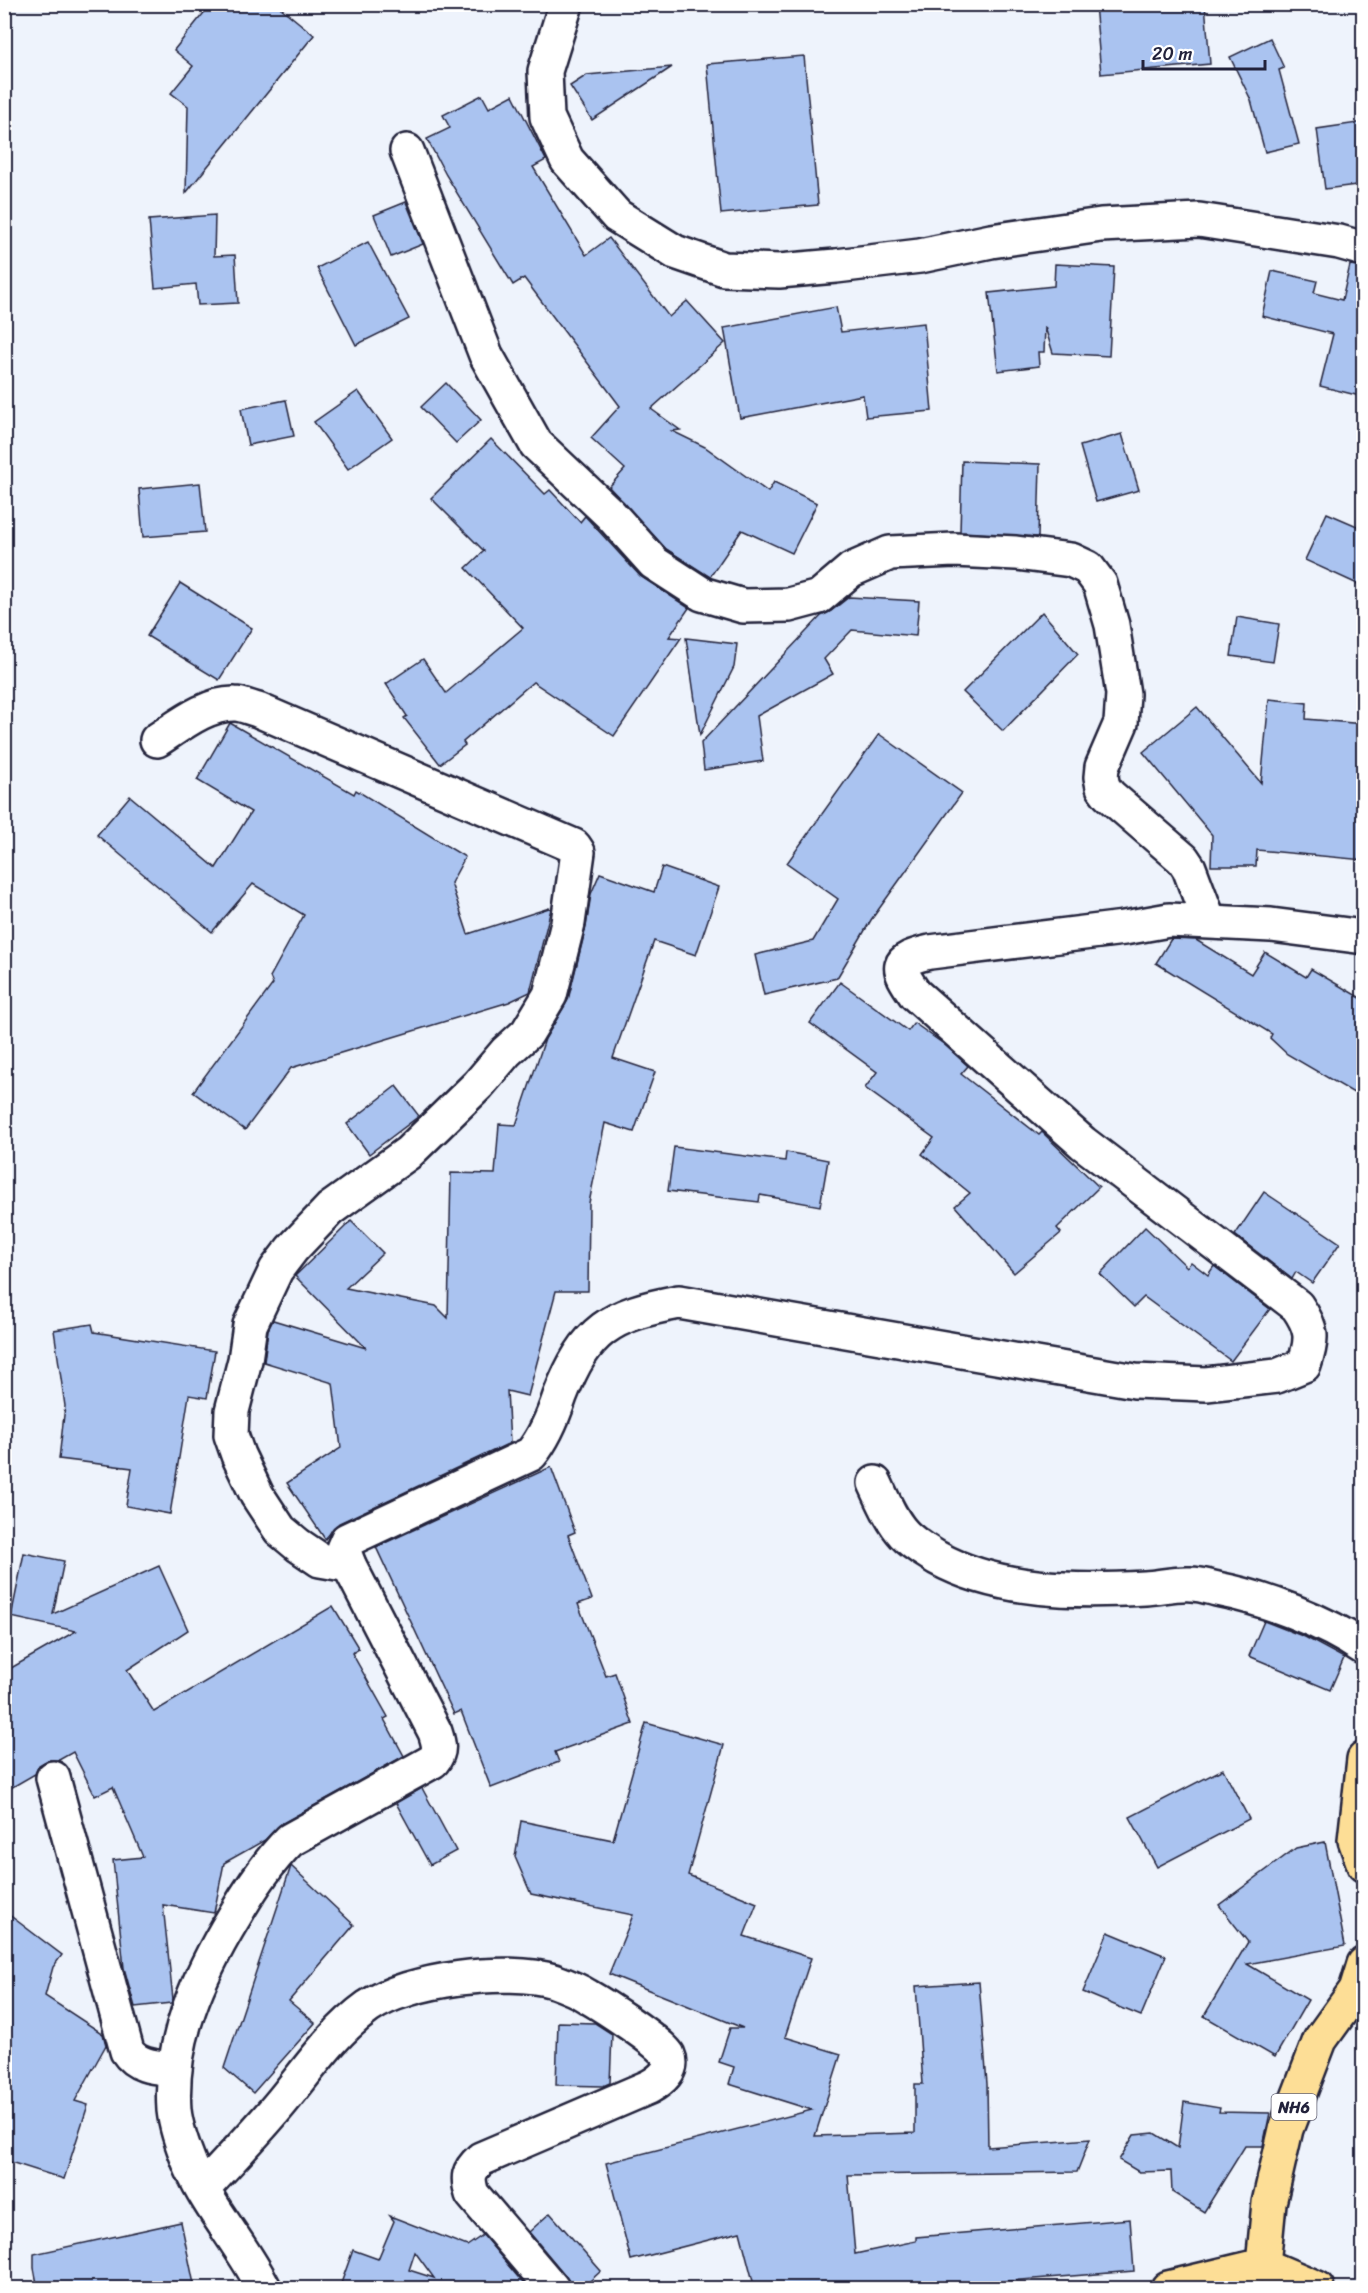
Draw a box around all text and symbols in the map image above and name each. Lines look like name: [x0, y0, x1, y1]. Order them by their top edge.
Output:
scale bar: [1143, 33, 1264, 71]
text: 20 m: [1152, 38, 1192, 70]
road number: NH6: [1272, 2094, 1316, 2120]

